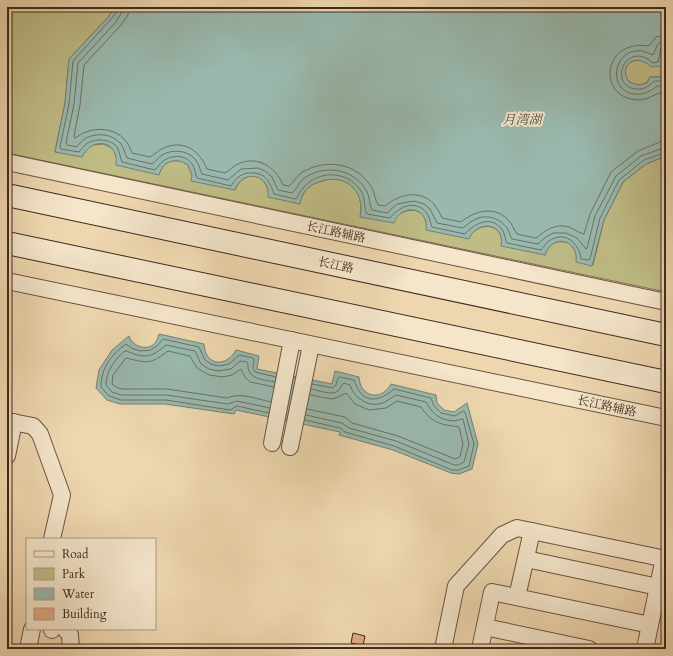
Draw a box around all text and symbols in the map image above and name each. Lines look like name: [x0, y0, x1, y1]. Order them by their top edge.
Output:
water label: 月湾湖: [502, 111, 543, 129]
street label: 长江路辅路: [305, 218, 367, 246]
street label: 长江路: [317, 253, 355, 277]
street label: 长江路辅路: [576, 392, 638, 420]
legend: [26, 538, 156, 630]
text: Road: [62, 546, 89, 562]
text: Park: [62, 566, 86, 582]
text: Water: [61, 586, 95, 602]
text: Building: [62, 606, 107, 622]

